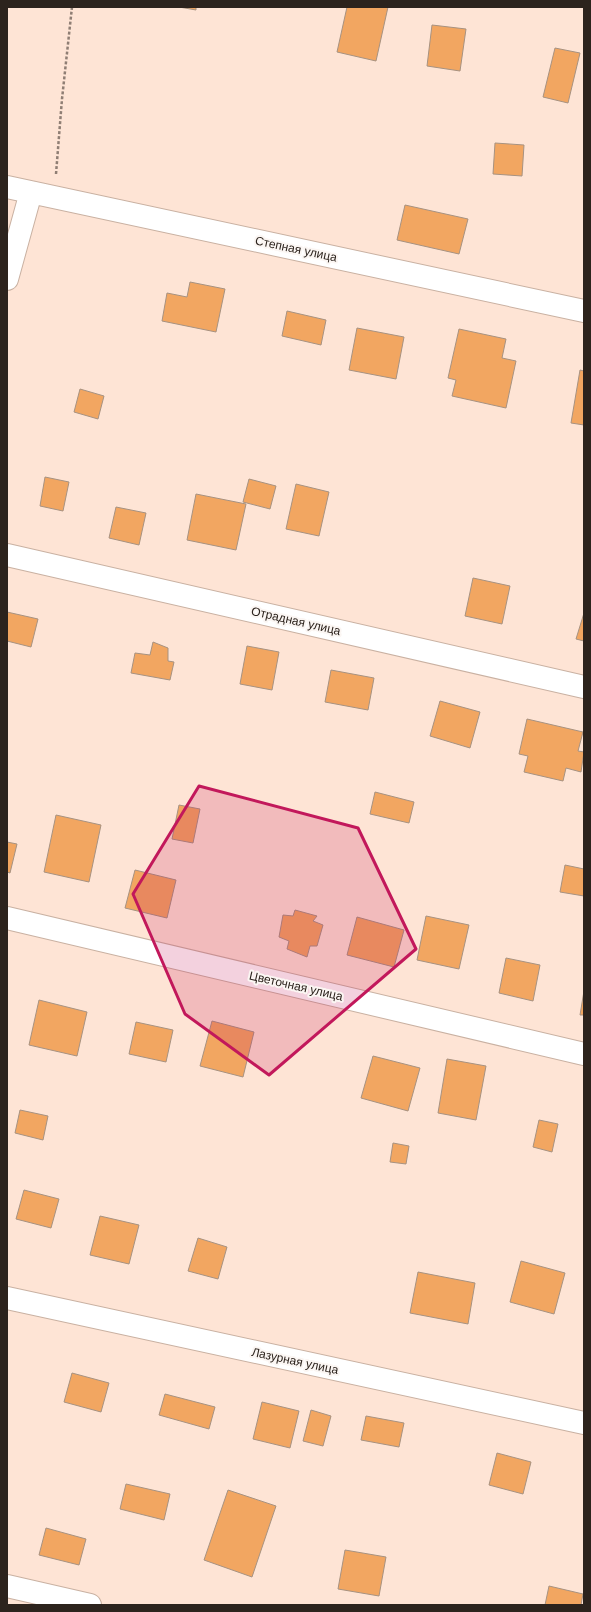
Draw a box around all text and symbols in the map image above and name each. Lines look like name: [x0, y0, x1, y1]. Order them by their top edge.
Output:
street label: Степная улица: [254, 233, 339, 265]
street label: Отрадная улица: [250, 604, 342, 638]
street label: Цветочная улица: [248, 968, 344, 1004]
street label: Лазурная улица: [250, 1345, 340, 1377]

